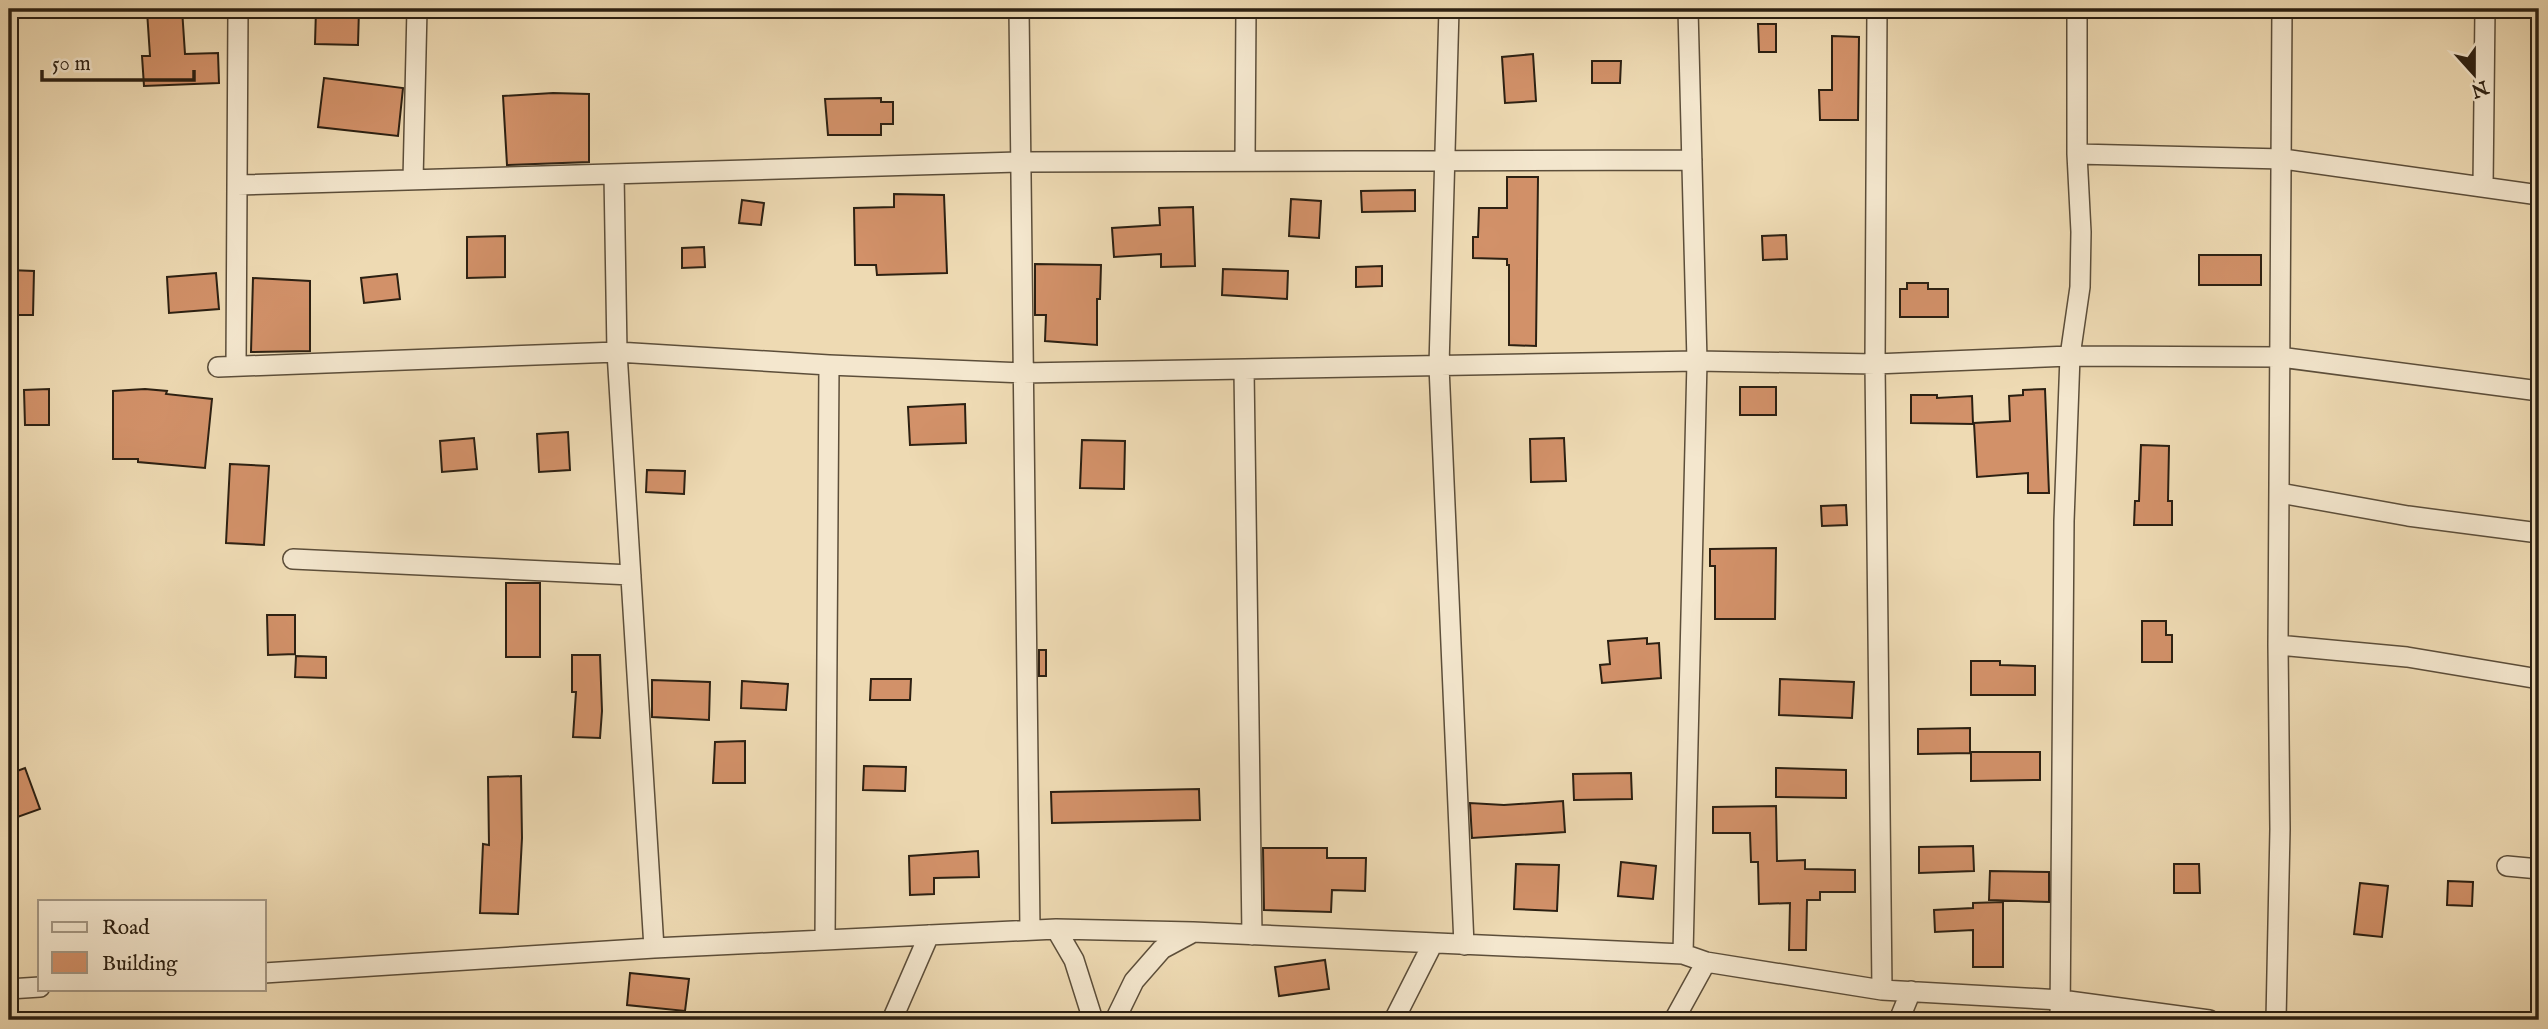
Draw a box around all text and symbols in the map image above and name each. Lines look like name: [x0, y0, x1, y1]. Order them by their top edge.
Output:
scale bar: [42, 38, 194, 82]
north arrow: [2440, 38, 2510, 108]
text: 50 m: [52, 51, 91, 78]
text: N: [2467, 73, 2492, 102]
legend: [38, 900, 266, 990]
text: Road: [102, 915, 150, 942]
text: Building: [102, 951, 178, 978]

